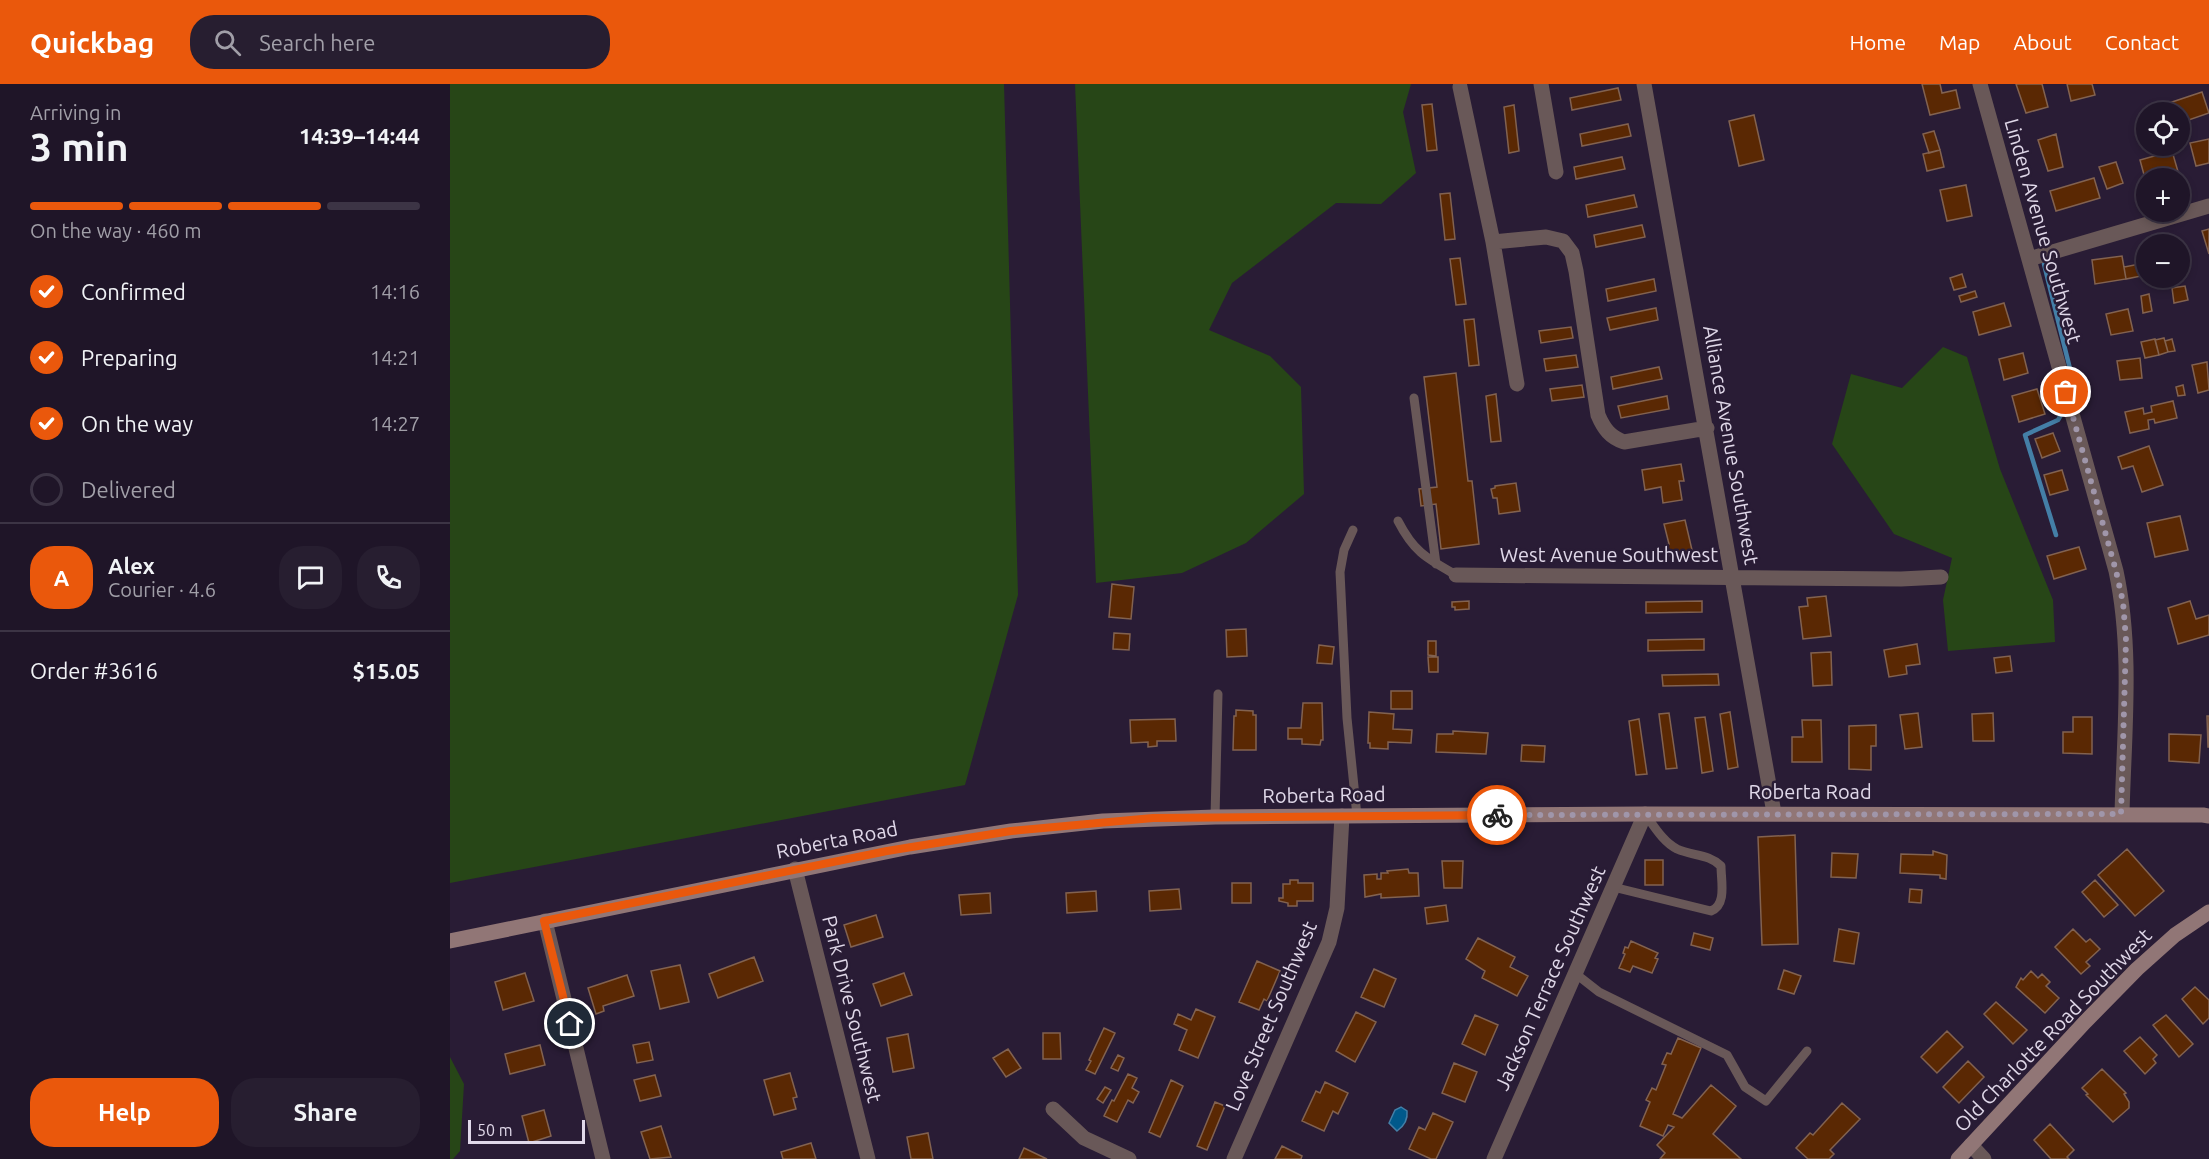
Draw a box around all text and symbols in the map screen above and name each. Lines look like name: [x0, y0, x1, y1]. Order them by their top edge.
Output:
search box: [190, 15, 610, 69]
icon: search: [211, 26, 244, 59]
text: Quickbag: [30, 27, 154, 58]
text: Search here: [259, 30, 375, 55]
text: Home: [1849, 30, 1906, 54]
text: Map: [1939, 30, 1980, 54]
text: About: [2013, 30, 2072, 54]
text: Contact: [2105, 30, 2179, 54]
text: Arriving in: [30, 101, 121, 124]
map controls: [2136, 102, 2190, 288]
button: locate: [2136, 102, 2190, 156]
street label: Linden Avenue Southwest: [2000, 116, 2087, 346]
text: 14:39–14:44: [299, 123, 420, 148]
text: 3 min: [30, 125, 129, 168]
button: +: [2136, 168, 2190, 222]
text: On the way · 460 m: [30, 219, 202, 242]
button: −: [2136, 234, 2190, 288]
icon: check: [30, 275, 63, 308]
text: Confirmed: [81, 279, 186, 304]
text: 14:16: [370, 280, 420, 303]
street label: Alliance Avenue Southwest: [1699, 323, 1764, 567]
icon: check: [30, 341, 63, 374]
text: Preparing: [81, 345, 178, 370]
text: 14:21: [370, 346, 420, 369]
pin: [2040, 366, 2091, 417]
icon: bag: [2049, 375, 2082, 408]
icon: check: [30, 407, 63, 440]
text: On the way: [81, 411, 193, 436]
text: 14:27: [370, 412, 420, 435]
text: Delivered: [81, 477, 176, 502]
street label: West Avenue Southwest: [1500, 543, 1718, 566]
button: chat: [279, 546, 342, 609]
button: phone: [357, 546, 420, 609]
text: Alex: [108, 553, 155, 578]
text: A: [54, 565, 69, 590]
text: Courier · 4.6: [108, 578, 216, 601]
text: Order #3616: [30, 658, 158, 683]
text: $15.05: [353, 658, 420, 683]
street label: Roberta Road: [1748, 780, 1872, 803]
street label: Roberta Road: [1262, 782, 1386, 807]
courier: [1467, 785, 1527, 845]
icon: bike: [1481, 799, 1514, 832]
street label: Roberta Road: [774, 816, 900, 863]
street label: Jackson Terrace Southwest: [1490, 862, 1610, 1094]
street label: Park Drive Southwest: [818, 913, 887, 1105]
street label: Love Street Southwest: [1220, 918, 1321, 1114]
street label: Old Charlotte Road Southwest: [1949, 923, 2156, 1136]
pin: [544, 998, 595, 1049]
icon: home: [553, 1007, 586, 1040]
button: Help: [30, 1078, 219, 1147]
button: Share: [231, 1078, 420, 1147]
scale bar: [468, 1117, 585, 1144]
text: 50 m: [477, 1121, 513, 1139]

